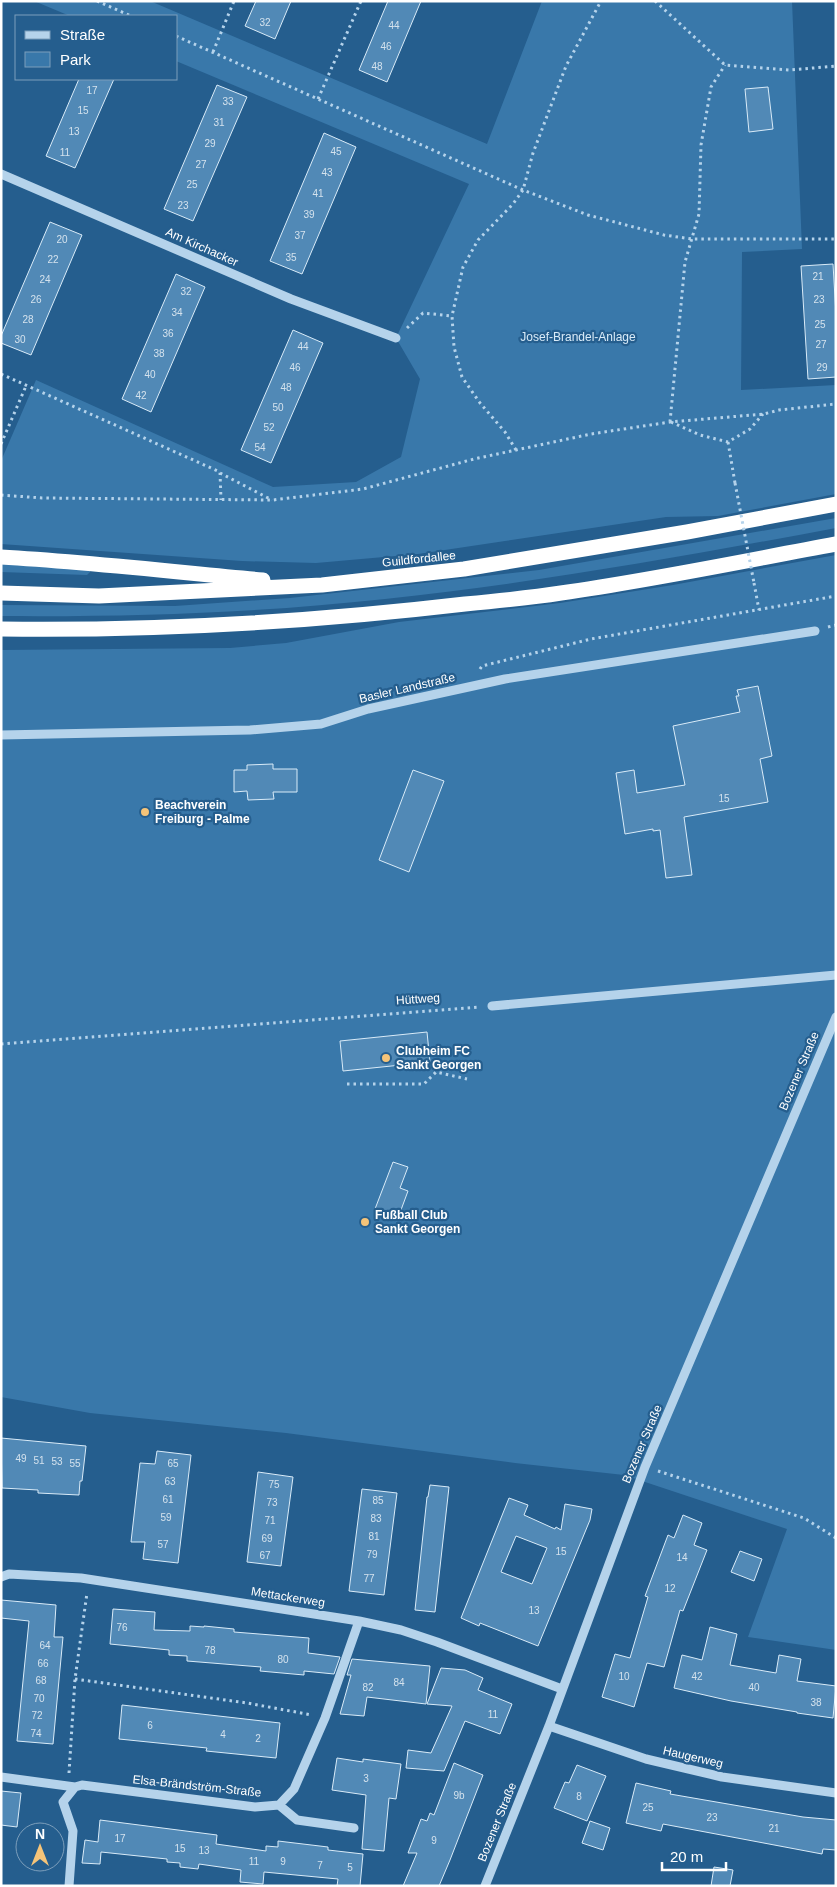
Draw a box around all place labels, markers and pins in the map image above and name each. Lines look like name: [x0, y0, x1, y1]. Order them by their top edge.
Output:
place label: Beachverein Freiburg - Palme: [155, 798, 250, 826]
marker: Beachverein Freiburg - Palme: [139, 806, 151, 818]
place label: Clubheim FC Sankt Georgen: [396, 1044, 481, 1072]
marker: Clubheim FC Sankt Georgen: [380, 1052, 392, 1064]
place label: Fußball Club Sankt Georgen: [375, 1208, 460, 1236]
marker: Fußball Club Sankt Georgen: [359, 1216, 371, 1228]

